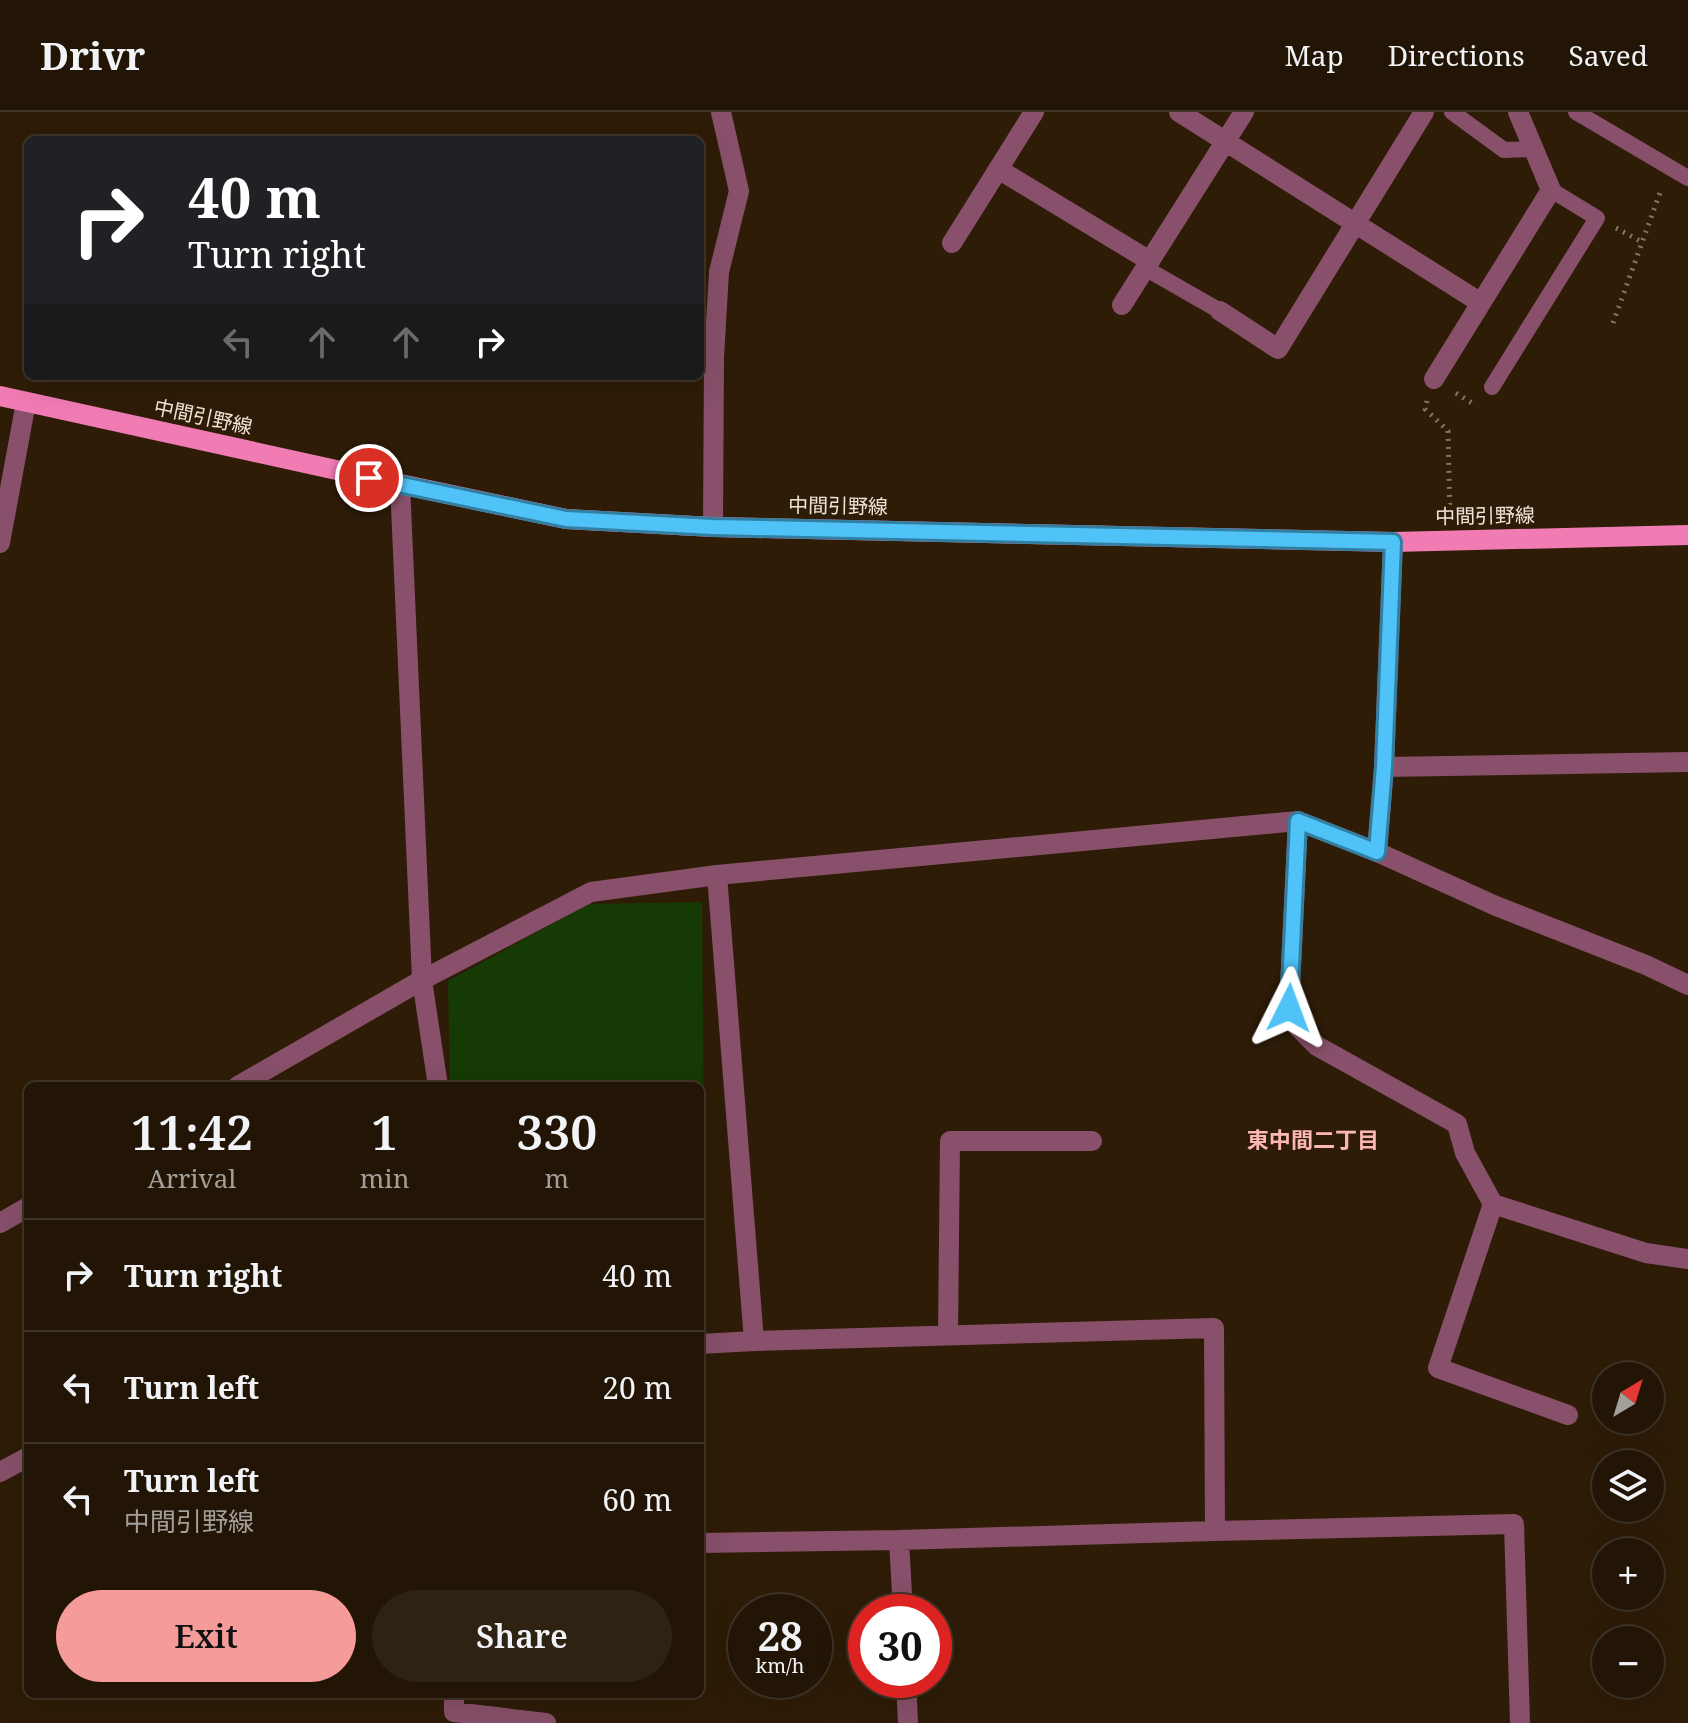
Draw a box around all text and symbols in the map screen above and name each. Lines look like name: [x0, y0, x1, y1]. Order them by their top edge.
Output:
text: Drivr: [40, 29, 145, 81]
text: Map: [1284, 36, 1344, 74]
text: Directions: [1388, 36, 1525, 74]
text: Saved: [1569, 36, 1648, 74]
text: 40 m: [188, 158, 321, 234]
icon: right: [56, 168, 160, 272]
text: Turn right: [188, 230, 366, 279]
icon: left: [216, 320, 260, 364]
icon: ahead: [300, 320, 344, 364]
icon: ahead: [384, 320, 428, 364]
icon: right: [468, 320, 512, 364]
street label: 中間引野線: [151, 393, 255, 440]
pin: [335, 444, 403, 512]
icon: arrive: [347, 456, 391, 500]
street label: 中間引野線: [788, 491, 888, 520]
street label: 中間引野線: [1435, 501, 1535, 530]
position arrow: [1247, 966, 1331, 1050]
text: 11:42: [131, 1099, 253, 1164]
text: 1: [371, 1099, 398, 1164]
text: 330: [516, 1099, 597, 1164]
district label: 東中間二丁目: [1247, 1124, 1379, 1154]
text: Arrival: [147, 1160, 236, 1196]
text: min: [360, 1160, 409, 1196]
text: m: [544, 1160, 569, 1196]
icon: right: [56, 1253, 100, 1297]
text: Turn right: [124, 1255, 282, 1296]
text: 40 m: [602, 1255, 672, 1296]
north arrow: [1592, 1362, 1664, 1434]
map controls: [1592, 1362, 1664, 1698]
icon: left: [56, 1365, 100, 1409]
text: Turn left: [124, 1367, 259, 1408]
text: 20 m: [602, 1367, 672, 1408]
button: layers: [1592, 1450, 1664, 1522]
text: Turn left: [124, 1460, 259, 1501]
icon: left: [56, 1477, 100, 1521]
text: 60 m: [602, 1479, 672, 1520]
text: 中間引野線: [124, 1503, 254, 1539]
button: +: [1592, 1538, 1664, 1610]
button: Exit: [56, 1590, 356, 1682]
button: Share: [372, 1590, 672, 1682]
speed limit sign: 30: [848, 1594, 952, 1698]
text: 28: [757, 1608, 803, 1663]
button: −: [1592, 1626, 1664, 1698]
text: km/h: [755, 1652, 805, 1679]

